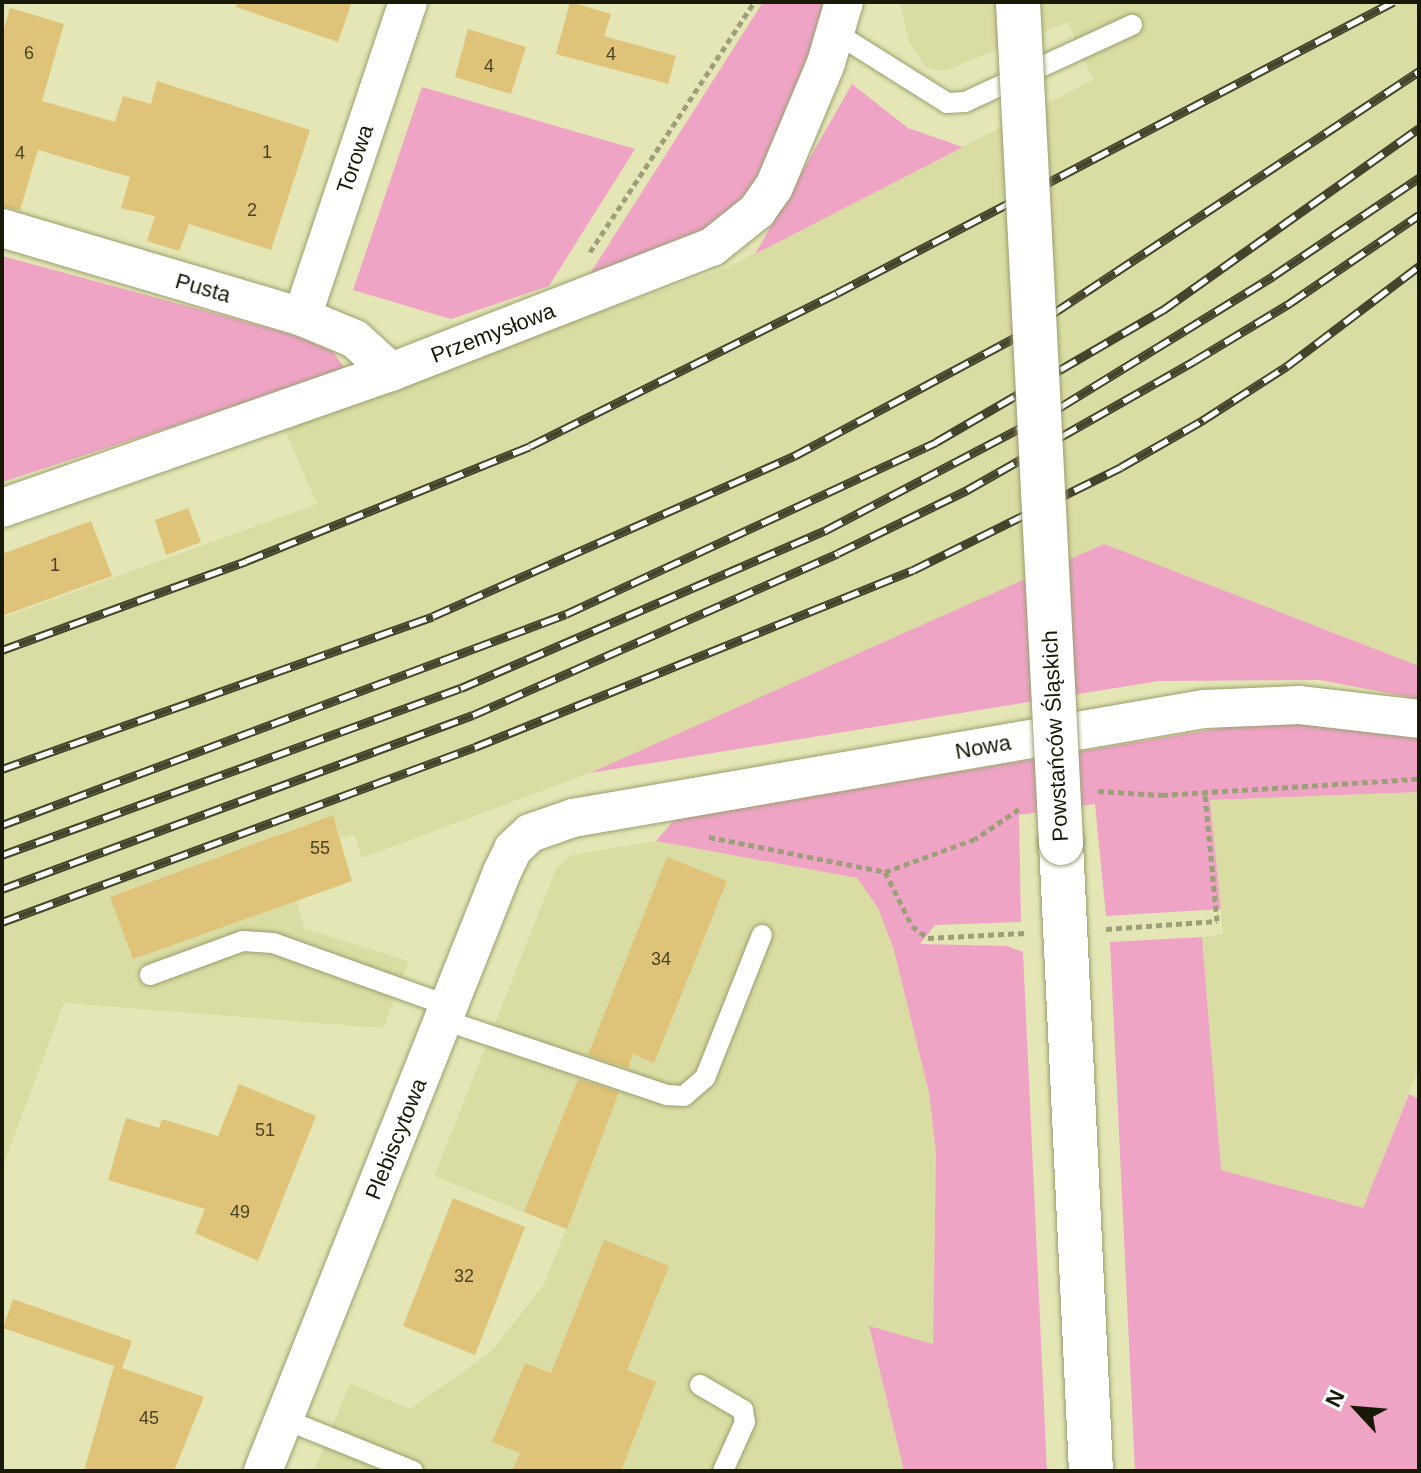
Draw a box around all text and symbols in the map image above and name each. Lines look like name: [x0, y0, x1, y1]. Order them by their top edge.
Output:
house number: 6: [24, 42, 34, 64]
house number: 4: [606, 43, 616, 65]
house number: 4: [484, 55, 494, 77]
street label: Torowa: [331, 121, 379, 197]
house number: 1: [262, 141, 272, 163]
house number: 4: [15, 142, 25, 164]
house number: 2: [247, 199, 257, 221]
street label: Pusta: [172, 268, 234, 308]
street label: Przemysłowa: [427, 297, 559, 369]
house number: 1: [50, 554, 60, 576]
street label: Powstańców Śląskich: [1036, 630, 1074, 842]
street label: Nowa: [953, 729, 1013, 765]
house number: 55: [310, 837, 330, 859]
house number: 34: [651, 948, 671, 970]
street label: Plebiscytowa: [360, 1075, 432, 1203]
house number: 51: [255, 1119, 275, 1141]
house number: 49: [230, 1201, 250, 1223]
house number: 32: [454, 1265, 474, 1287]
north arrow: [1317, 1369, 1397, 1449]
text: N: [1320, 1386, 1350, 1411]
house number: 45: [139, 1407, 159, 1429]

